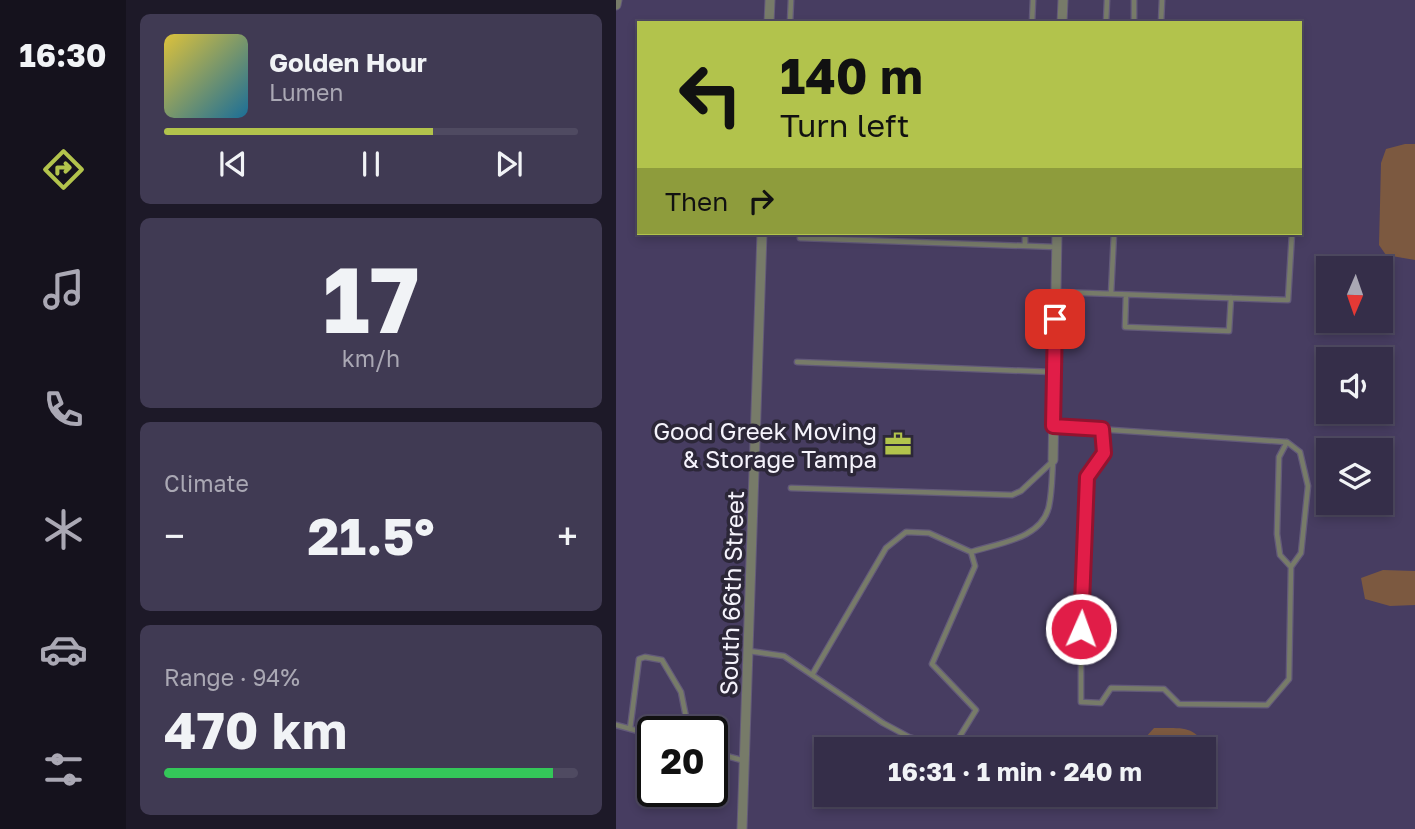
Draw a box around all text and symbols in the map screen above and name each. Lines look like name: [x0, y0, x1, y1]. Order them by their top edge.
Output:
text: 16:30: [19, 36, 107, 74]
text: 140 m: [780, 46, 923, 105]
text: Golden Hour: [269, 47, 427, 78]
icon: left: [665, 49, 756, 140]
text: Lumen: [269, 78, 343, 106]
text: Turn left: [780, 106, 909, 144]
icon: directions: [39, 145, 88, 194]
icon: previous: [214, 145, 252, 183]
icon: pause: [352, 145, 390, 183]
icon: next: [490, 145, 528, 183]
icon: right: [742, 182, 780, 220]
text: Then: [665, 186, 728, 217]
text: 17: [323, 244, 419, 353]
north arrow: [1316, 256, 1393, 332]
map controls: [1316, 256, 1393, 515]
icon: music: [39, 265, 88, 314]
pin: [1025, 289, 1085, 349]
icon: arrive: [1036, 300, 1074, 338]
text: km/h: [342, 344, 400, 372]
button: sound: [1316, 347, 1393, 424]
icon: phone: [39, 385, 88, 434]
place label: Good Greek Moving & Storage Tampa: [653, 416, 877, 473]
office icon: Good Greek Moving & Storage Tampa: [883, 429, 913, 459]
button: layers: [1316, 438, 1393, 515]
text: Climate: [164, 469, 249, 497]
street label: South 66th Street: [713, 490, 749, 696]
text: 21.5°: [307, 504, 435, 566]
icon: climate: [39, 505, 88, 554]
text: −: [164, 513, 185, 558]
text: +: [557, 513, 578, 558]
position arrow: [1044, 592, 1118, 666]
icon: car: [39, 625, 88, 674]
text: Range · 94%: [164, 663, 300, 691]
text: 470 km: [164, 698, 347, 760]
speed limit sign: 20: [637, 716, 728, 807]
icon: filters: [39, 745, 88, 794]
text: 16:31 · 1 min · 240 m: [888, 756, 1142, 787]

